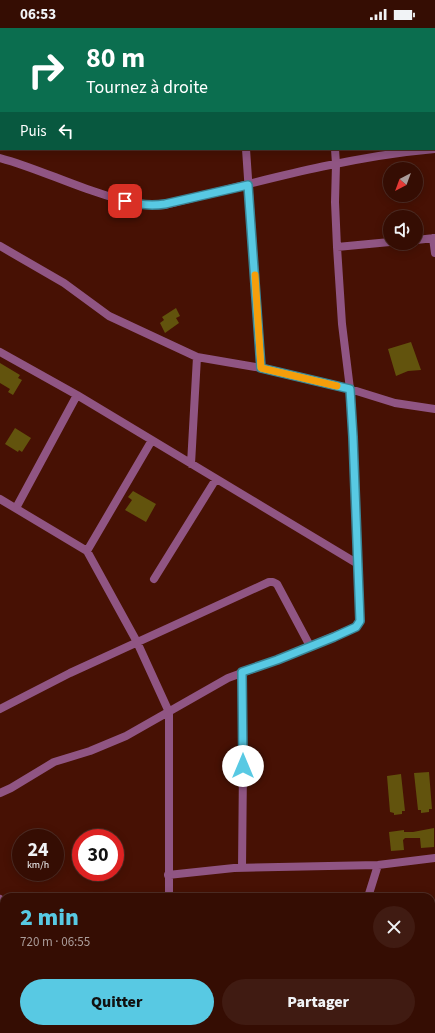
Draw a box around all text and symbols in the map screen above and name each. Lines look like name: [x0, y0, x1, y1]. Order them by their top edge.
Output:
text: 06:53: [20, 4, 56, 25]
text: 80 m: [86, 38, 145, 78]
icon: right: [20, 44, 72, 96]
text: Tournez à droite: [86, 75, 208, 100]
icon: left: [55, 120, 77, 142]
text: Puis: [20, 121, 47, 142]
north arrow: [383, 162, 423, 202]
map controls: [383, 162, 423, 250]
pin: [108, 184, 142, 218]
icon: arrive: [114, 190, 136, 212]
button: sound: [383, 210, 423, 250]
position arrow: [222, 745, 264, 787]
speed limit sign: 30: [72, 829, 124, 881]
text: 24: [27, 836, 49, 864]
text: km/h: [27, 858, 49, 872]
text: 2 min: [20, 900, 79, 935]
button: close: [373, 906, 415, 948]
text: 720 m · 06:55: [20, 933, 90, 951]
button: Quitter: [20, 979, 214, 1025]
button: Partager: [222, 979, 415, 1025]

